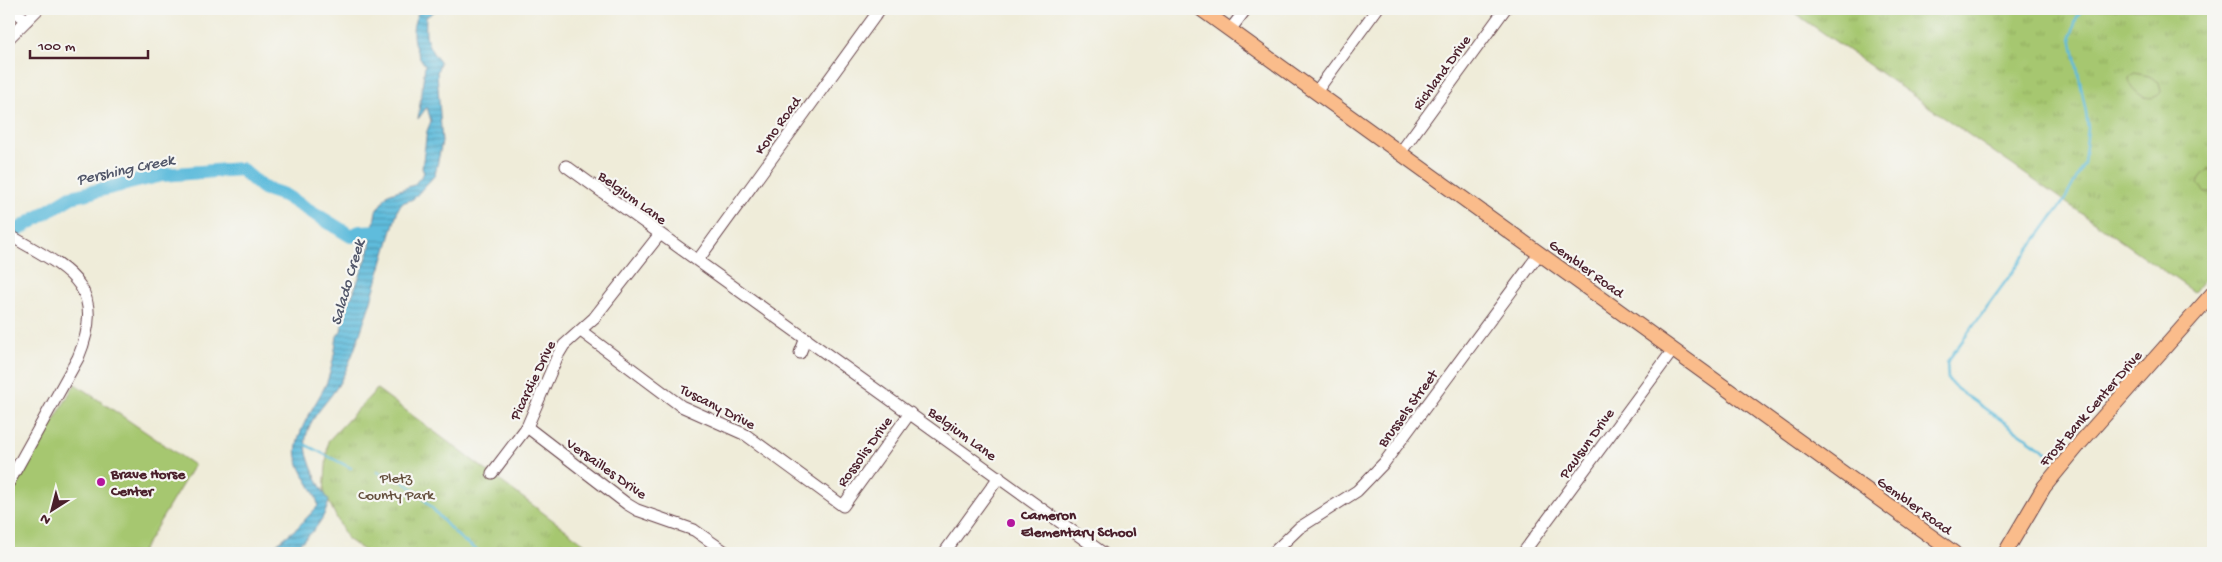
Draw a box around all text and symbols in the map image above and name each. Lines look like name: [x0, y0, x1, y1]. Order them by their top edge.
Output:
scale bar: [30, 28, 148, 60]
street label: Richland Drive: [1409, 32, 1476, 114]
text: 100 m: [37, 38, 76, 56]
street label: Kono Road: [752, 93, 806, 159]
water label: Pershing Creek: [75, 151, 178, 191]
street label: Belgium Lane: [593, 167, 670, 230]
water label: Salado Creek: [328, 236, 371, 328]
street label: Gembler Road: [1545, 236, 1628, 304]
street label: Picardie Drive: [506, 338, 561, 425]
street label: Frost Bank Center Drive: [2036, 347, 2147, 472]
street label: Brussels Street: [1374, 365, 1444, 452]
street label: Tuscany Drive: [675, 381, 758, 435]
street label: Belgium Lane: [923, 403, 1000, 466]
street label: Paulsun Drive: [1555, 405, 1619, 484]
street label: Rossolis Drive: [834, 413, 897, 491]
street label: Versailles Drive: [561, 435, 650, 504]
place label: Brave Horse Center: [110, 466, 186, 501]
park label: Pletz County Park: [358, 470, 435, 505]
street label: Gembler Road: [1873, 473, 1956, 541]
marker: Brave Horse Center: [95, 476, 107, 488]
north arrow: [28, 484, 78, 534]
place label: Cameron Elementary School: [1020, 507, 1137, 542]
text: N: [37, 509, 55, 528]
marker: Cameron Elementary School: [1005, 517, 1017, 529]

